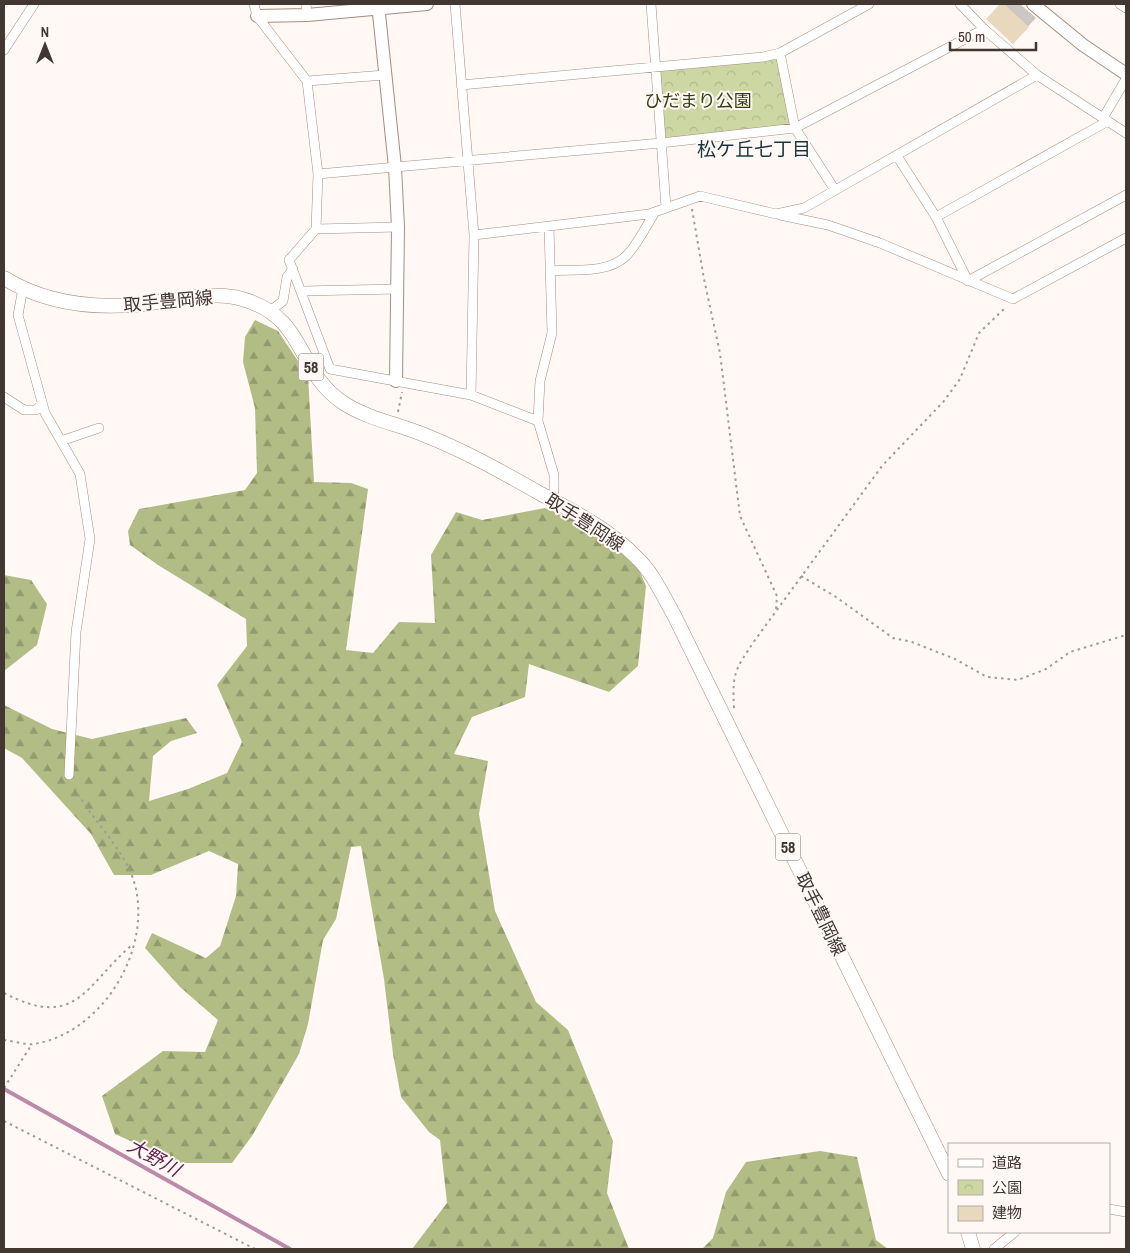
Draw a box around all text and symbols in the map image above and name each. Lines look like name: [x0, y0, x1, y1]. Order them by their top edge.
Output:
north arrow: [20, 20, 70, 70]
scale bar: [950, 20, 1036, 52]
text: N: [41, 23, 49, 41]
text: 50 m: [958, 26, 985, 47]
park label: ひだまり公園: [644, 88, 752, 113]
district label: 松ケ丘七丁目: [697, 136, 811, 162]
street label: 取手豊岡線: [122, 285, 214, 317]
road number: 58: [298, 354, 324, 381]
street label: 取手豊岡線: [540, 487, 630, 557]
road number: 58: [776, 834, 800, 860]
street label: 取手豊岡線: [790, 868, 852, 960]
water label: 大野川: [123, 1132, 187, 1183]
legend: [948, 1143, 1110, 1233]
text: 道路: [992, 1152, 1022, 1173]
text: 公園: [992, 1177, 1022, 1198]
text: 建物: [992, 1202, 1022, 1223]

